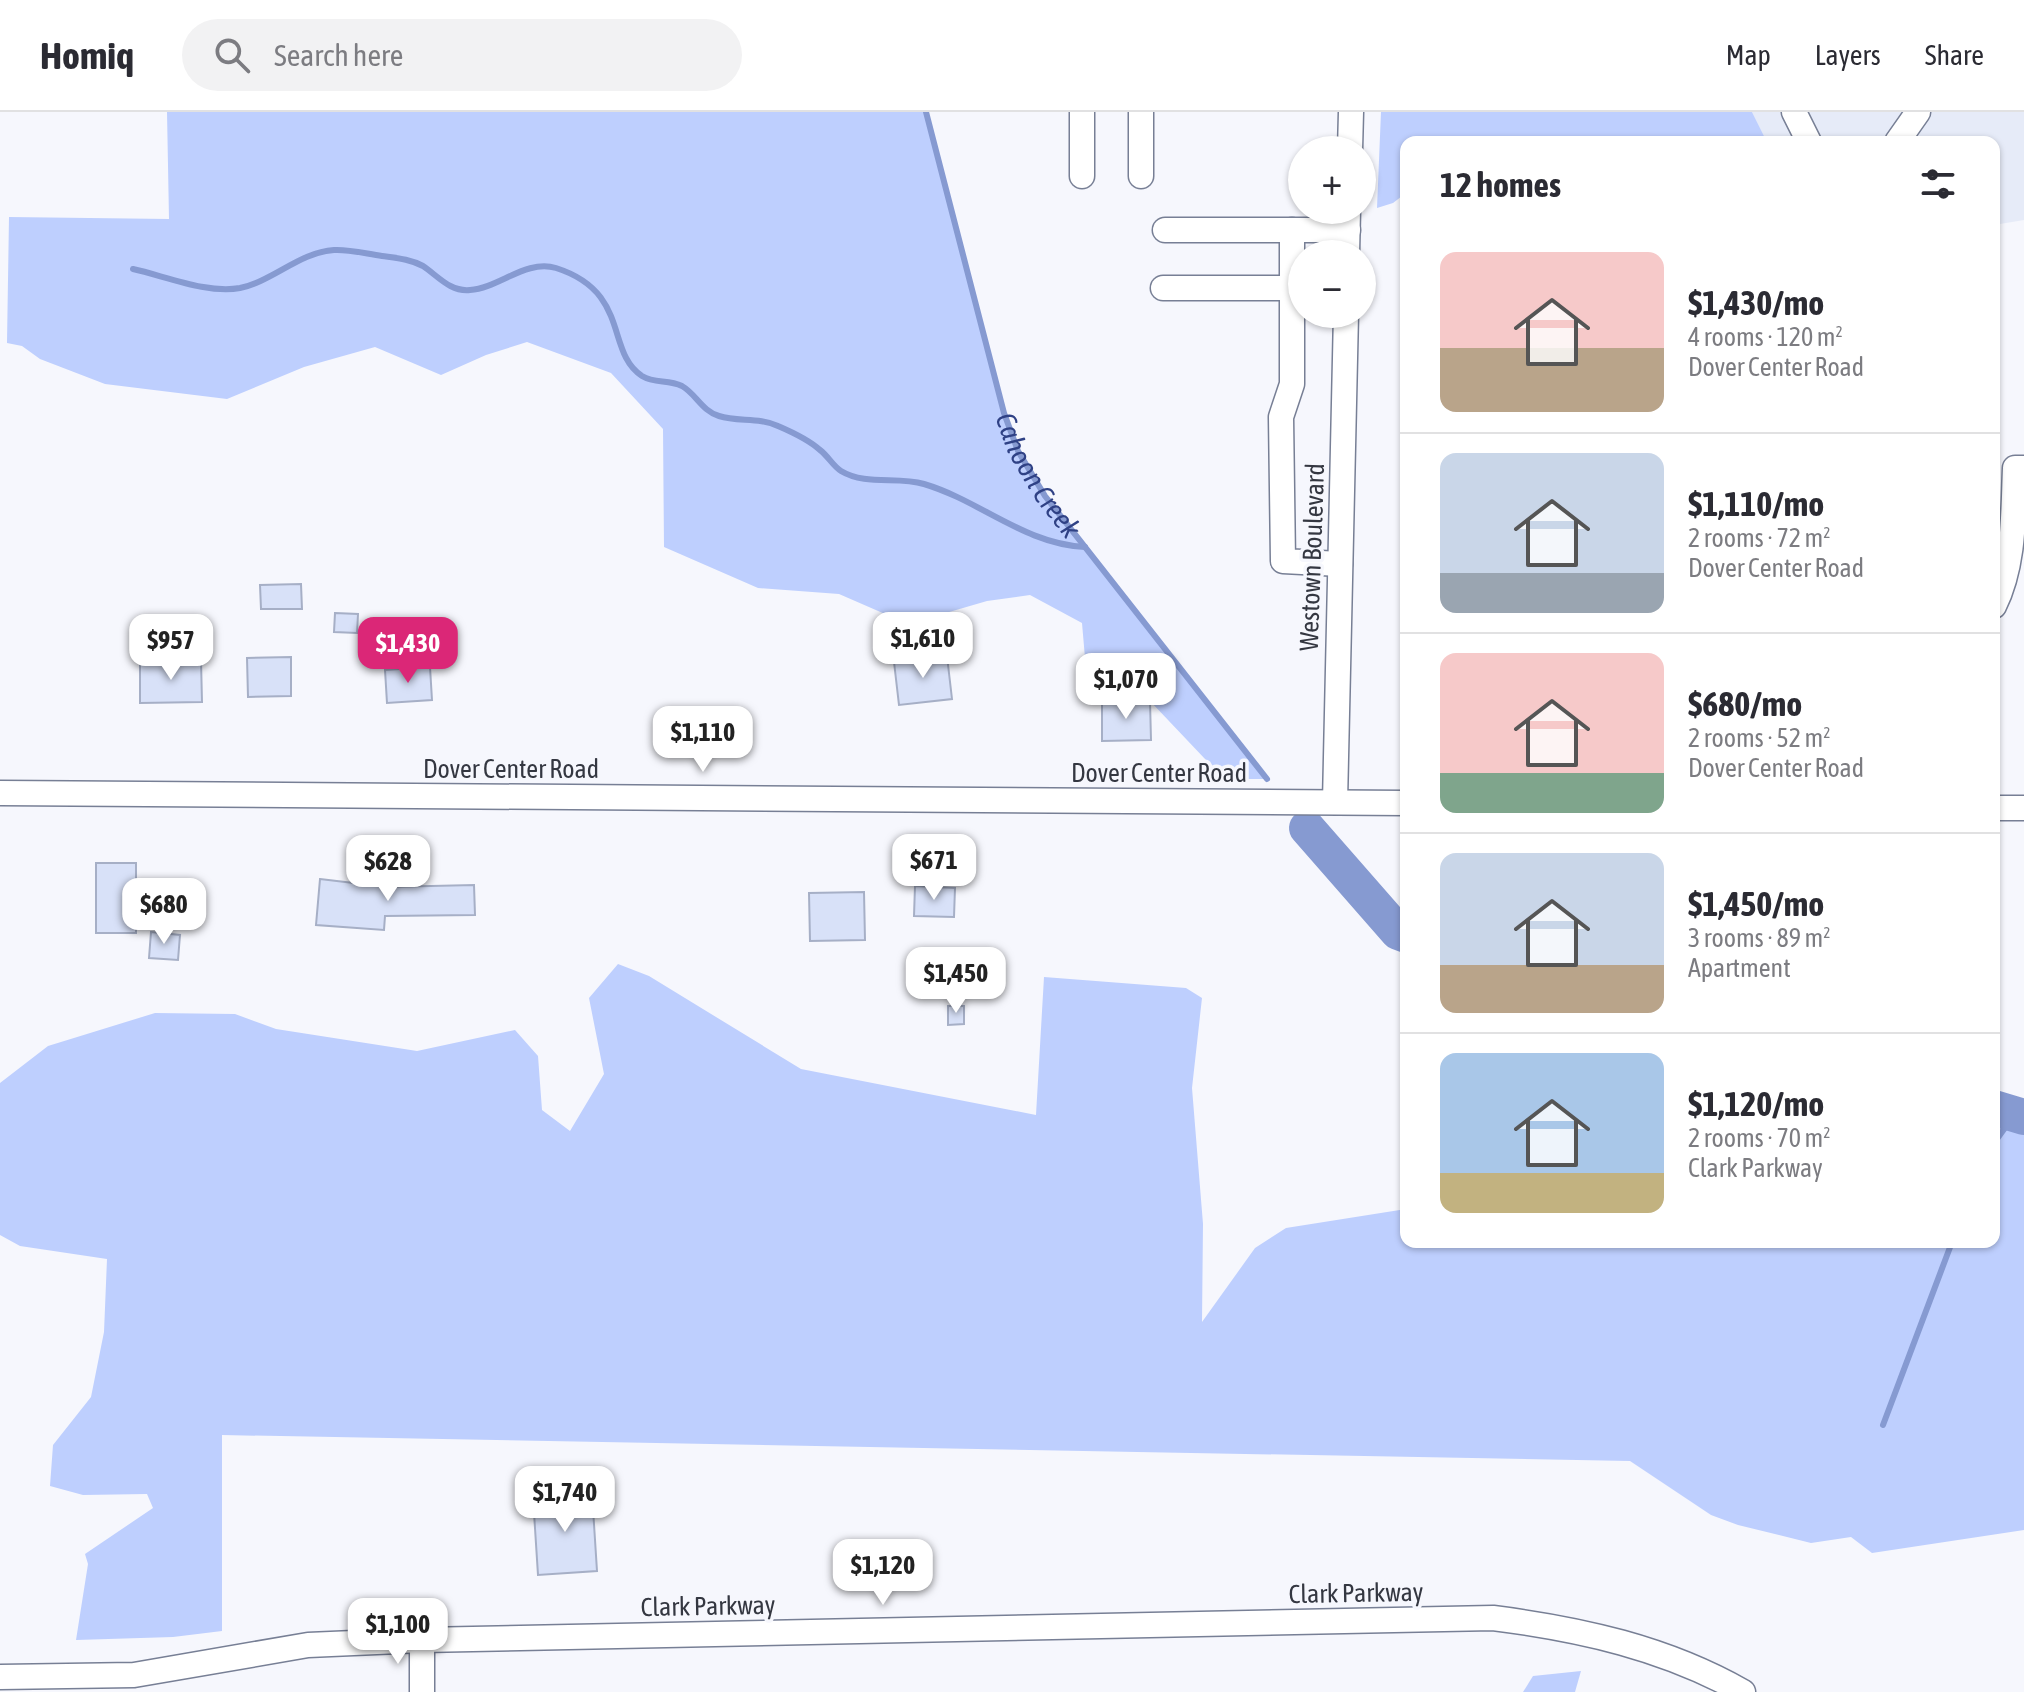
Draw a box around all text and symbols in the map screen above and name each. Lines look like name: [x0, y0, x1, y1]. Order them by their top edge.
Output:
search box: [182, 19, 742, 91]
icon: search: [210, 33, 254, 77]
text: Homiq: [40, 34, 134, 77]
text: Search here: [274, 38, 403, 72]
text: Map: [1726, 39, 1771, 71]
text: Layers: [1815, 39, 1881, 71]
text: Share: [1925, 39, 1984, 71]
map controls: [1288, 136, 1376, 328]
button: +: [1288, 136, 1376, 224]
icon: filters: [1916, 162, 1960, 206]
text: 12 homes: [1440, 165, 1561, 204]
button: −: [1288, 240, 1376, 328]
text: $1,430/mo: [1688, 283, 1824, 322]
icon: home: [1504, 284, 1600, 380]
text: 4 rooms · 120 m²: [1688, 322, 1843, 352]
text: Dover Center Road: [1688, 352, 1864, 382]
water label: Cahoon Creek: [989, 408, 1088, 544]
street label: Westown Boulevard: [1294, 463, 1330, 651]
text: $1,110/mo: [1688, 484, 1824, 523]
icon: home: [1504, 485, 1600, 581]
text: 2 rooms · 72 m²: [1688, 523, 1830, 553]
text: Dover Center Road: [1688, 553, 1864, 583]
pin: $1,610: [858, 612, 988, 680]
pin: $957: [124, 614, 218, 682]
pin: $1,430: [343, 617, 473, 685]
text: $1,610: [891, 623, 955, 653]
text: $957: [147, 625, 195, 655]
text: $1,430: [376, 628, 440, 658]
pin: $1,070: [1061, 653, 1191, 721]
text: $1,070: [1094, 664, 1158, 694]
text: $680/mo: [1688, 684, 1802, 723]
icon: home: [1504, 685, 1600, 781]
pin: $1,110: [638, 706, 768, 774]
text: $1,110: [671, 717, 735, 747]
text: 2 rooms · 52 m²: [1688, 723, 1830, 753]
text: Dover Center Road: [1688, 753, 1864, 783]
street label: Dover Center Road: [423, 754, 599, 784]
street label: Dover Center Road: [1071, 758, 1247, 788]
pin: $671: [887, 834, 981, 902]
pin: $628: [341, 835, 435, 903]
text: $671: [910, 845, 958, 875]
text: $628: [364, 846, 412, 876]
pin: $680: [117, 878, 211, 946]
text: $1,450/mo: [1688, 884, 1824, 923]
icon: home: [1504, 885, 1600, 981]
text: $680: [140, 889, 188, 919]
text: 3 rooms · 89 m²: [1688, 923, 1830, 953]
pin: $1,450: [891, 947, 1021, 1015]
text: Apartment: [1688, 953, 1791, 983]
text: $1,450: [924, 958, 988, 988]
text: $1,120/mo: [1688, 1084, 1824, 1123]
icon: home: [1504, 1085, 1600, 1181]
text: 2 rooms · 70 m²: [1688, 1123, 1830, 1153]
text: Clark Parkway: [1688, 1153, 1823, 1183]
pin: $1,740: [500, 1466, 630, 1534]
text: $1,740: [533, 1477, 597, 1507]
pin: $1,120: [818, 1539, 948, 1607]
text: $1,120: [851, 1550, 915, 1580]
street label: Clark Parkway: [1288, 1577, 1424, 1609]
street label: Clark Parkway: [640, 1590, 776, 1622]
pin: $1,100: [333, 1598, 463, 1666]
text: $1,100: [366, 1609, 430, 1639]

